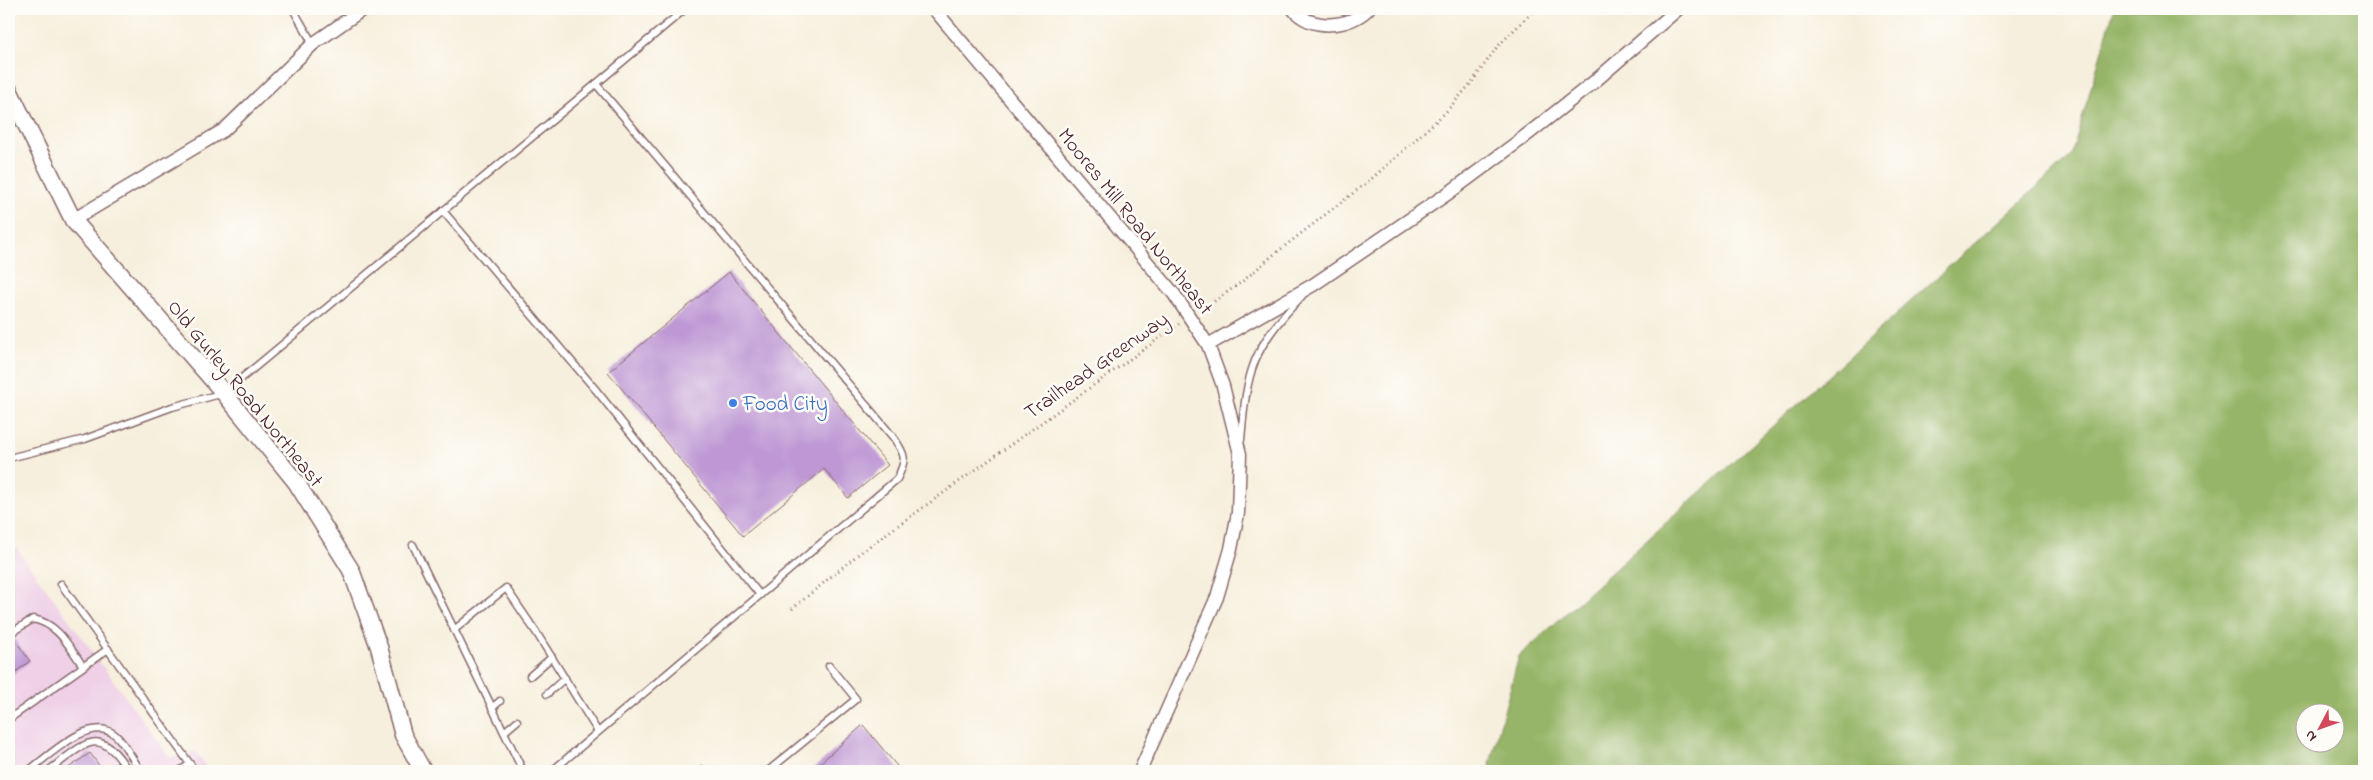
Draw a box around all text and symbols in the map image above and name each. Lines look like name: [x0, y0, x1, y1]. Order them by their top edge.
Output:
street label: Moores Mill Road Northeast: [1049, 122, 1220, 322]
street label: Old Gurley Road Northeast: [158, 294, 330, 496]
street label: Trailhead Greenway: [1019, 305, 1177, 429]
place label: Food City: [742, 390, 828, 422]
marker: Food City: [727, 397, 739, 409]
north arrow: [2296, 702, 2346, 752]
text: N: [2300, 725, 2322, 746]

